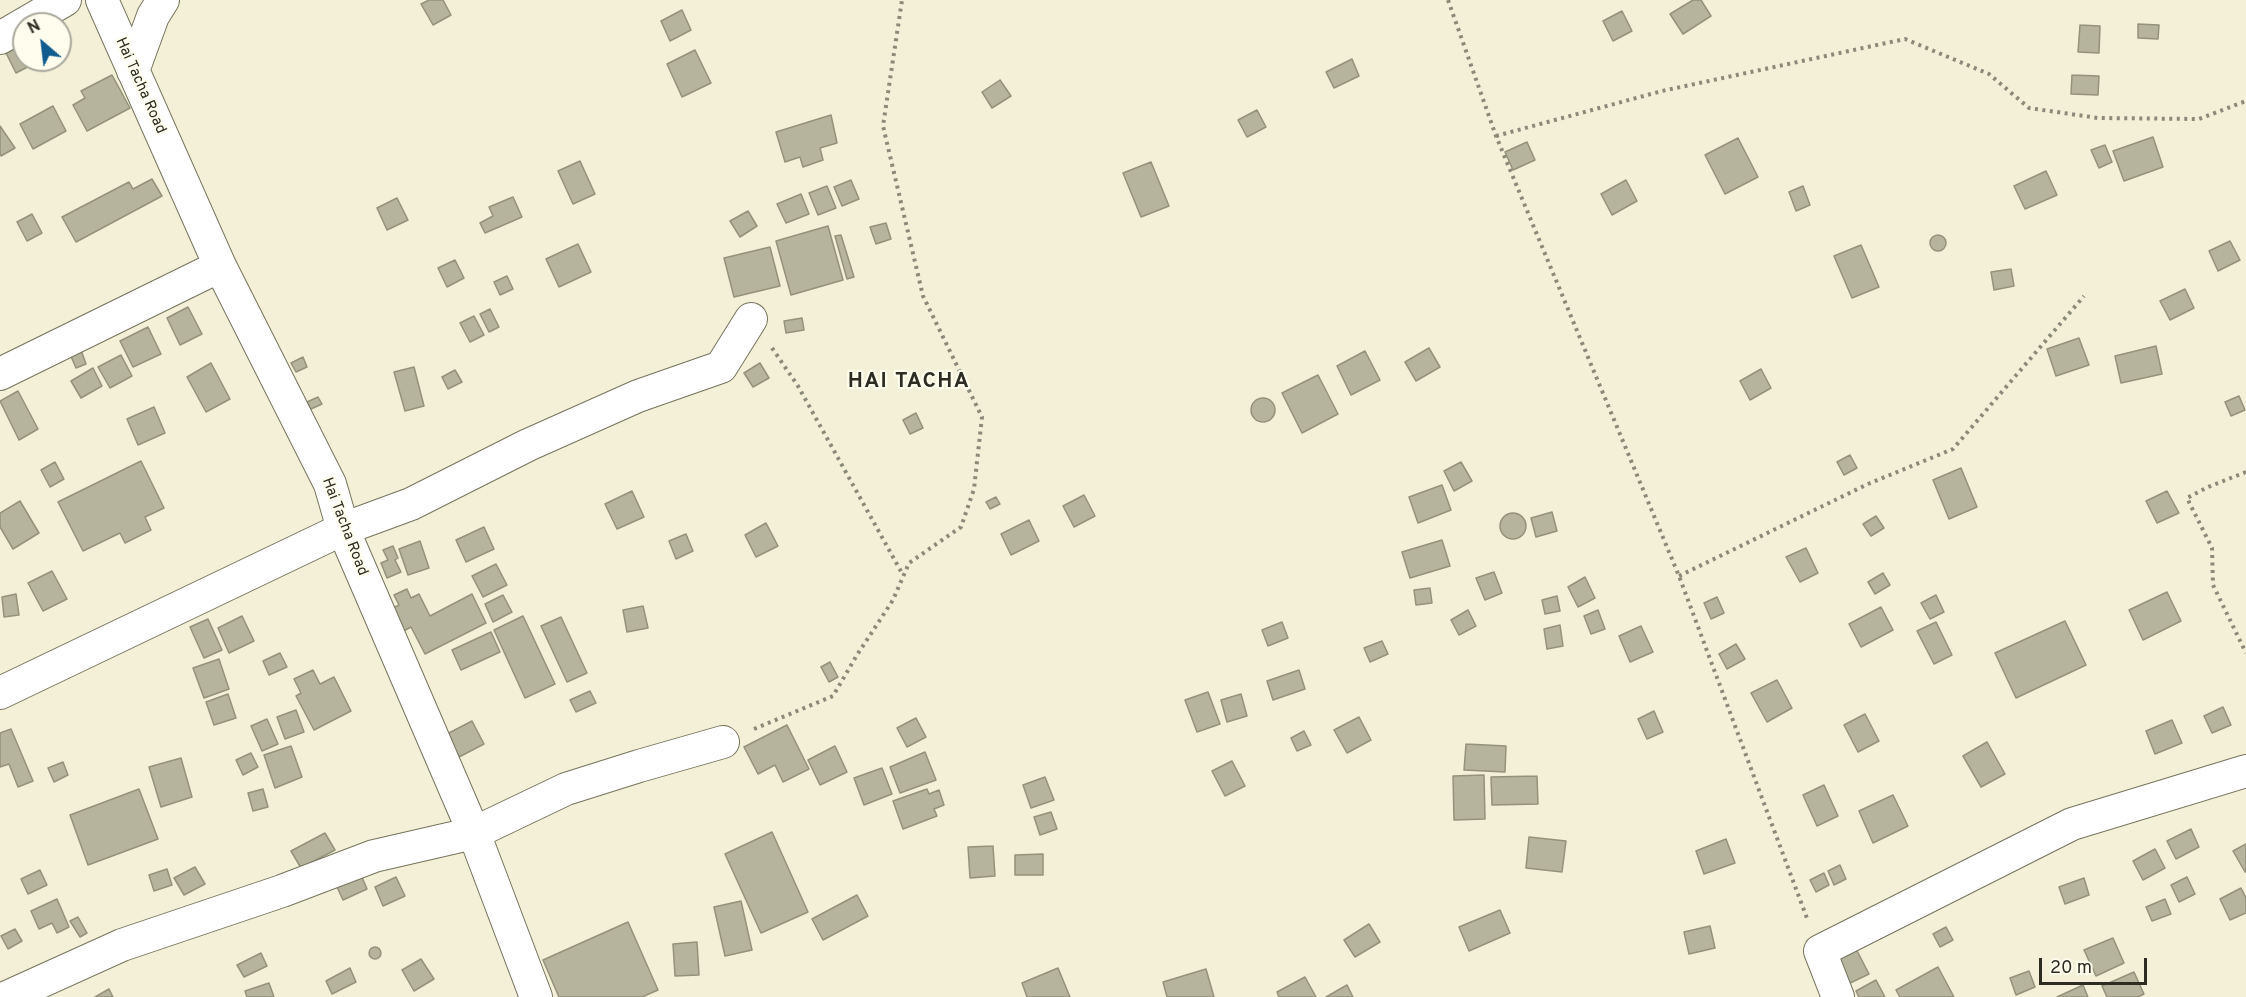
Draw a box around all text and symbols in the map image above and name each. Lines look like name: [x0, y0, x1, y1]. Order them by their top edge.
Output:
north arrow: [12, 12, 72, 72]
text: N: [25, 16, 44, 39]
street label: Hai Tacha Road: [111, 35, 169, 137]
district label: HAI TACHA: [848, 370, 970, 396]
street label: Hai Tacha Road: [317, 476, 371, 578]
scale bar: [2042, 946, 2150, 984]
text: 20 m: [2050, 957, 2092, 980]

